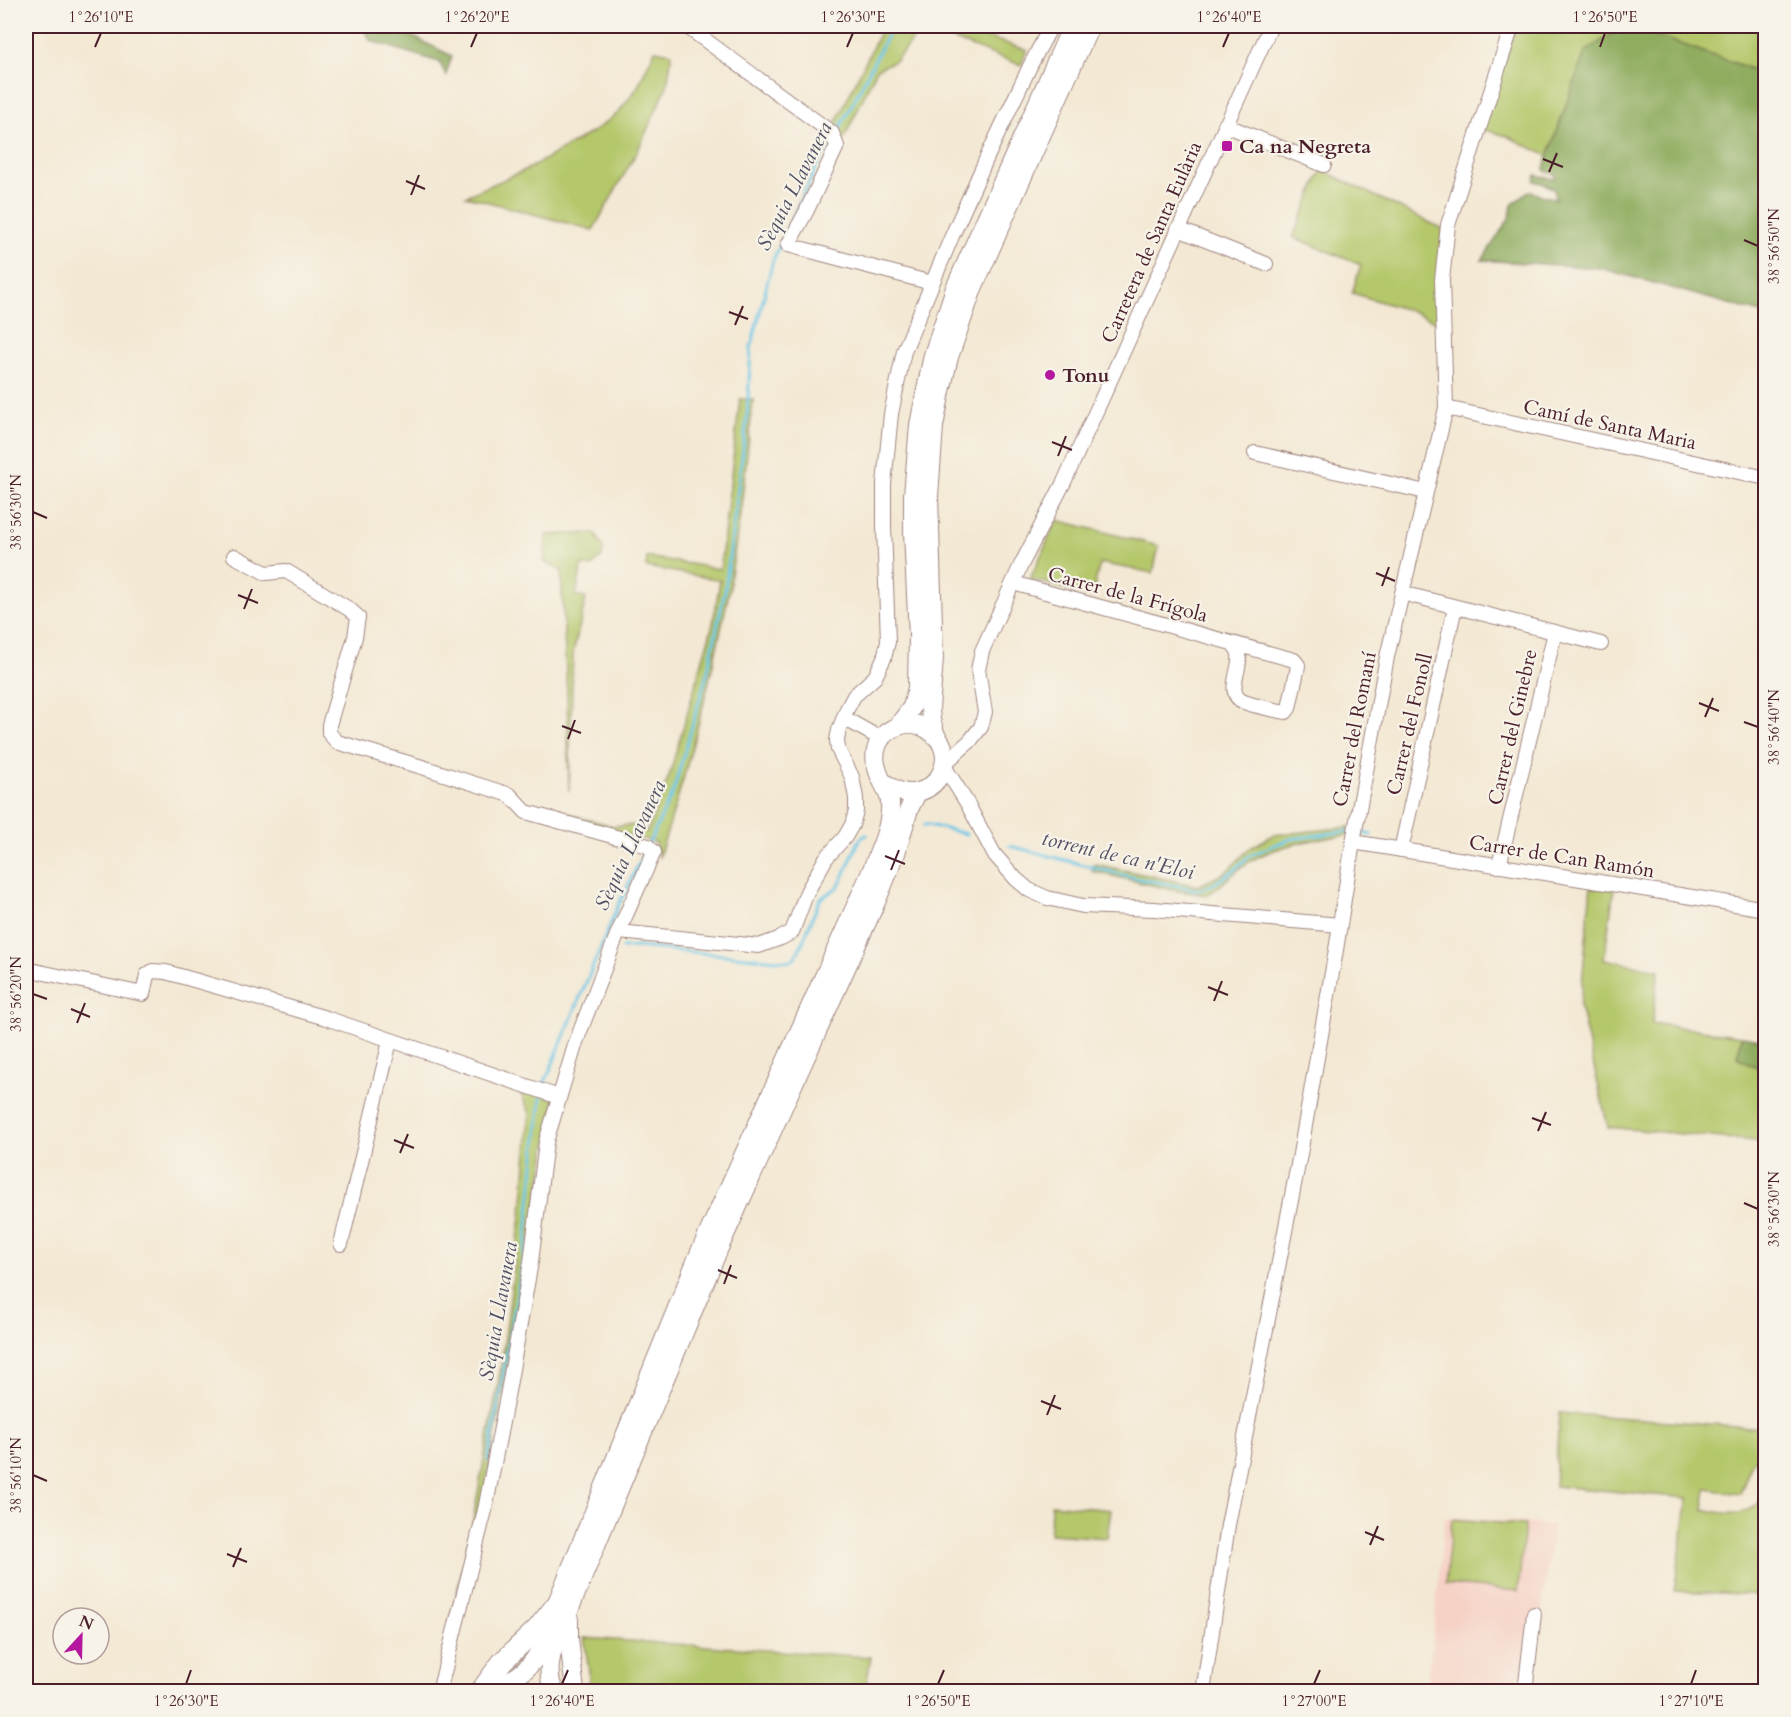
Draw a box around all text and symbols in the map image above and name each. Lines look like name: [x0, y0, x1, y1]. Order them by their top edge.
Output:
text: 1°26'10"E: [69, 7, 133, 27]
text: 1°26'20"E: [445, 7, 509, 27]
text: 1°26'30"E: [821, 7, 885, 27]
text: 1°26'40"E: [1197, 7, 1261, 27]
text: 1°26'50"E: [1573, 7, 1637, 27]
water label: Sèquia Llavanera: [750, 117, 839, 256]
place label: Ca na Negreta: [1239, 133, 1371, 160]
street label: Carretera de Santa Eulària: [1095, 137, 1208, 347]
marker: Ca na Negreta: [1220, 139, 1234, 153]
text: 38°56'50"N: [1764, 208, 1784, 284]
place label: Tonu: [1062, 362, 1110, 389]
marker: Tonu: [1043, 368, 1057, 382]
street label: Camí de Santa Maria: [1521, 393, 1699, 456]
text: 38°56'30"N: [6, 474, 26, 550]
street label: Carrer de la Frígola: [1045, 560, 1211, 629]
street label: Carrer del Ginebre: [1481, 646, 1544, 808]
street label: Carrer del Romaní: [1326, 649, 1383, 809]
street label: Carrer del Fonoll: [1380, 650, 1439, 798]
text: 38°56'40"N: [1764, 689, 1784, 765]
water label: Sèquia Llavanera: [588, 775, 673, 915]
water label: torrent de ca n'Eloi: [1039, 824, 1197, 887]
street label: Carrer de Can Ramón: [1467, 828, 1657, 885]
text: 38°56'20"N: [6, 956, 26, 1032]
text: 38°56'30"N: [1764, 1171, 1784, 1247]
water label: Sèquia Llavanera: [472, 1239, 525, 1383]
text: 38°56'10"N: [6, 1437, 26, 1513]
north arrow: [51, 1606, 111, 1666]
text: N: [76, 1610, 97, 1636]
text: 1°26'30"E: [154, 1691, 218, 1711]
text: 1°26'40"E: [530, 1691, 594, 1711]
text: 1°26'50"E: [906, 1691, 970, 1711]
text: 1°27'00"E: [1282, 1691, 1346, 1711]
text: 1°27'10"E: [1659, 1691, 1723, 1711]

